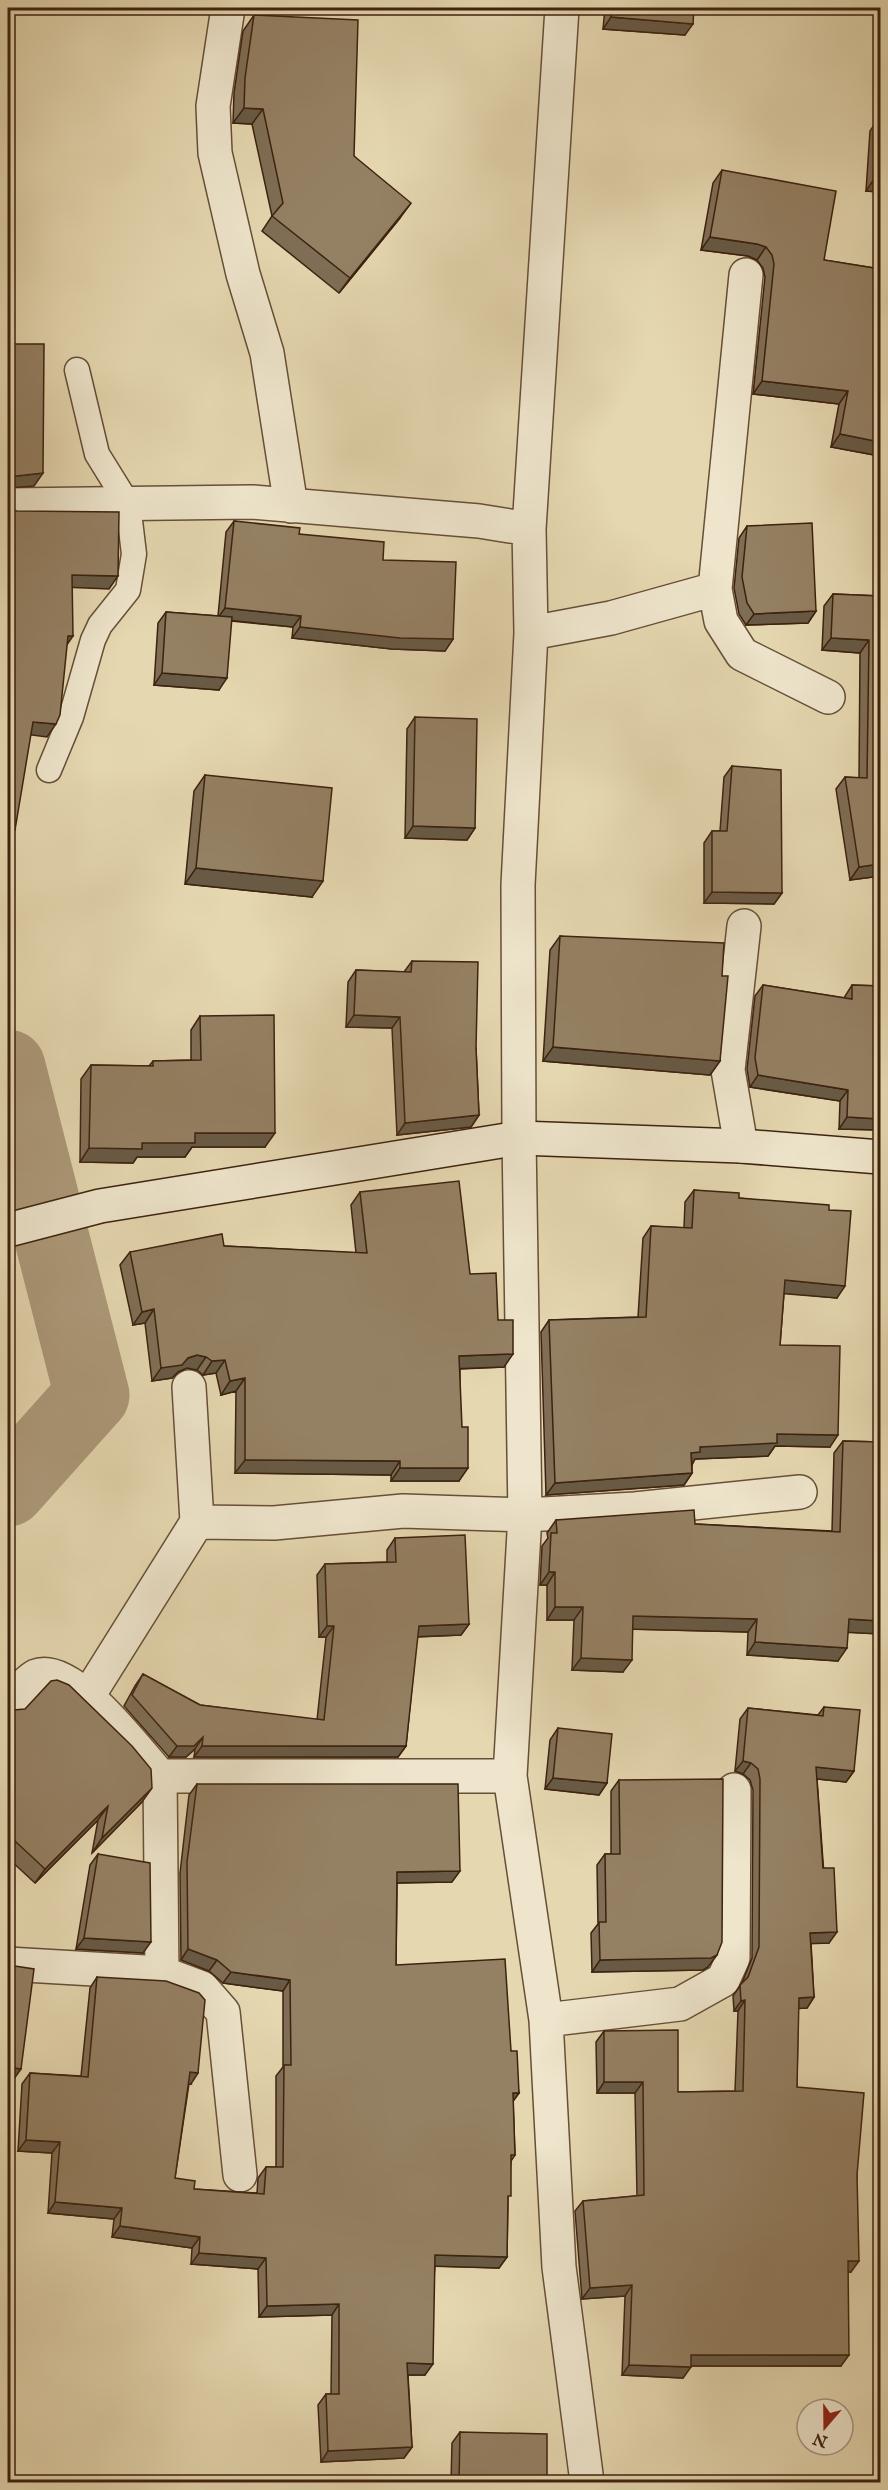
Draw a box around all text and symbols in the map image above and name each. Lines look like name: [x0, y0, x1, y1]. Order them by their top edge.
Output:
north arrow: [795, 2397, 855, 2457]
text: N: [810, 2427, 831, 2451]

